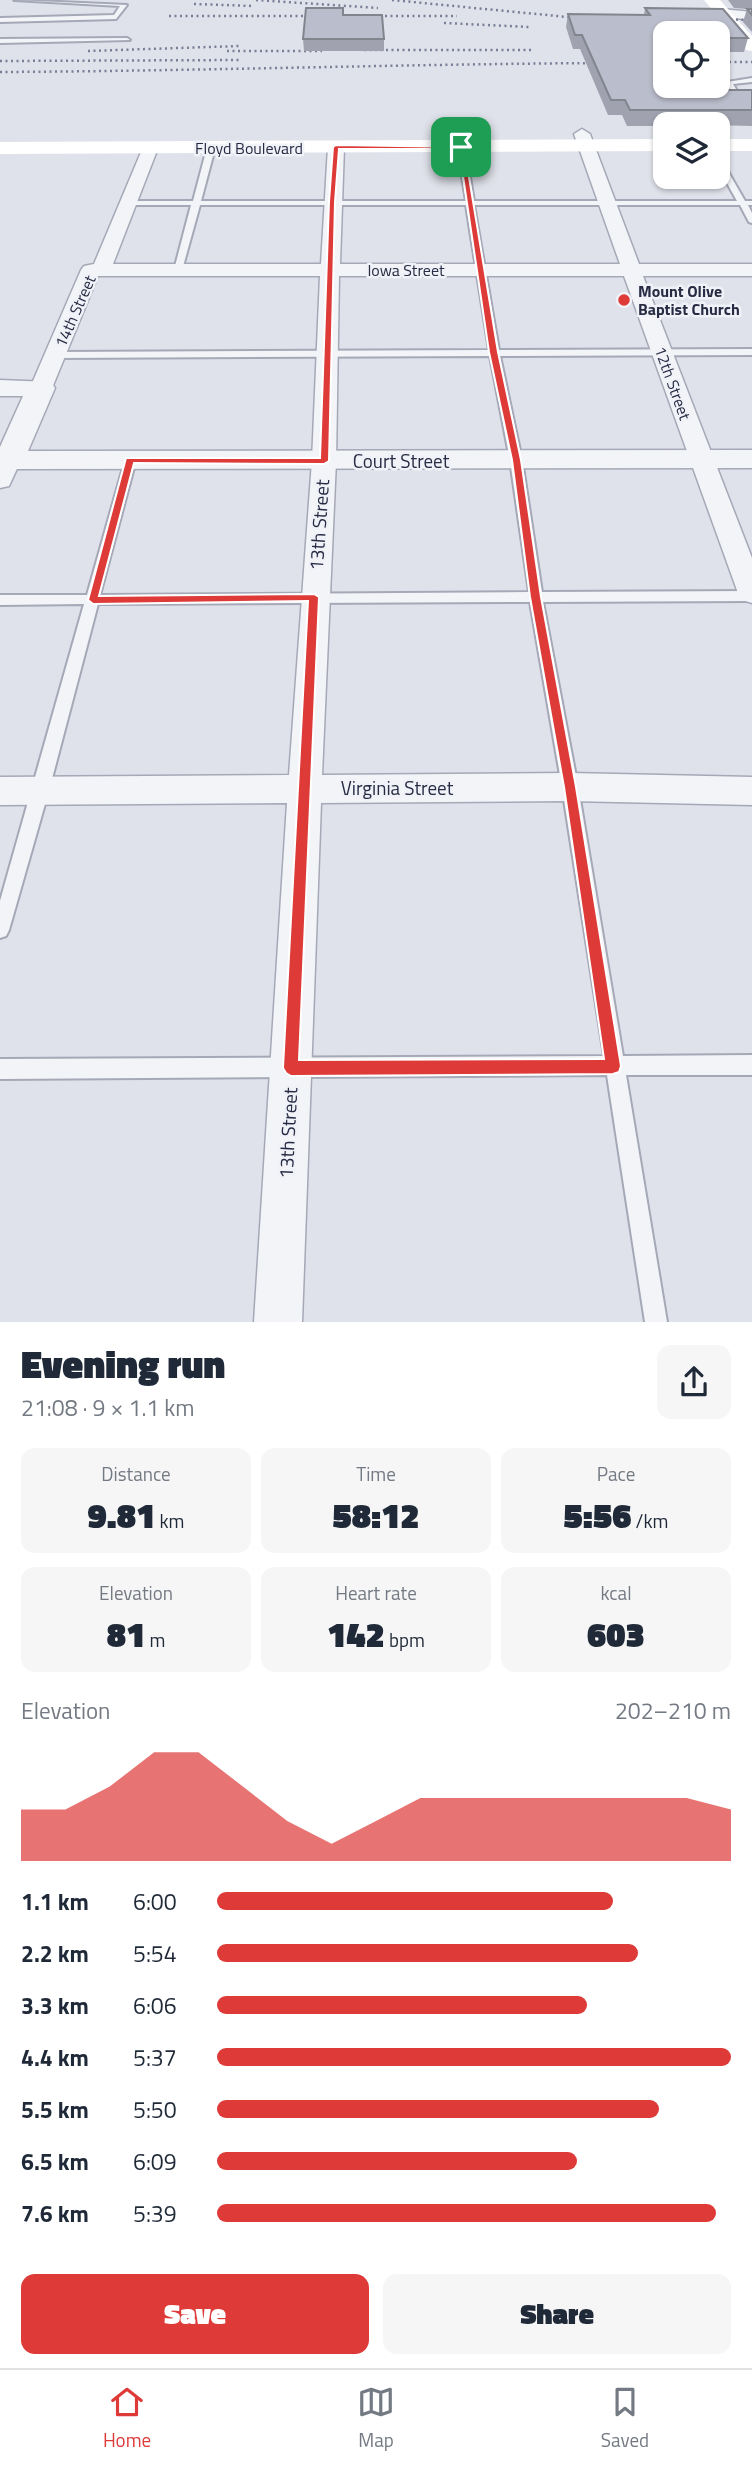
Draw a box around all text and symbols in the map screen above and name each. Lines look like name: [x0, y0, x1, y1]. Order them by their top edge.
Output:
map controls: [653, 21, 730, 189]
button: locate: [653, 21, 730, 98]
button: layers: [653, 112, 730, 189]
pin: [431, 117, 491, 177]
icon: arrive: [442, 128, 480, 166]
street label: Floyd Boulevard: [195, 136, 303, 160]
street label: Iowa Street: [367, 258, 445, 282]
street label: 14th Street: [48, 271, 102, 351]
place label: Mount Olive Baptist Church: [638, 279, 740, 321]
marker: Mount Olive Baptist Church: [616, 292, 632, 308]
street label: 12th Street: [649, 343, 698, 424]
street label: Court Street: [353, 446, 450, 475]
street label: 13th Street: [301, 478, 336, 572]
street label: Virginia Street: [341, 773, 454, 802]
street label: 13th Street: [271, 1086, 304, 1179]
text: Evening run: [21, 1335, 225, 1393]
button: share: [657, 1345, 731, 1419]
text: 21:08 · 9 × 1.1 km: [21, 1390, 195, 1425]
text: Distance: [101, 1459, 171, 1488]
text: Time: [356, 1459, 396, 1488]
text: Pace: [597, 1459, 635, 1488]
text: 9.81: [88, 1488, 155, 1542]
text: 58:12: [332, 1488, 420, 1542]
text: 5:56: [564, 1488, 631, 1542]
text: km: [155, 1506, 184, 1535]
text: /km: [631, 1506, 668, 1535]
text: Elevation: [99, 1578, 173, 1607]
text: Heart rate: [335, 1578, 417, 1607]
text: kcal: [600, 1578, 632, 1607]
text: 81: [107, 1607, 145, 1661]
text: 142: [327, 1607, 385, 1661]
text: 603: [587, 1607, 645, 1661]
text: m: [145, 1625, 165, 1654]
text: bpm: [385, 1625, 425, 1654]
text: Elevation: [21, 1693, 110, 1728]
text: 202–210 m: [615, 1693, 731, 1728]
text: 1.1 km: [21, 1884, 89, 1919]
text: 6:00: [133, 1884, 177, 1919]
text: 2.2 km: [21, 1936, 89, 1971]
text: 5:54: [133, 1936, 177, 1971]
text: 3.3 km: [21, 1988, 89, 2023]
text: 6:06: [133, 1988, 177, 2023]
text: 4.4 km: [21, 2040, 89, 2075]
text: 5:37: [133, 2040, 177, 2075]
text: 5.5 km: [21, 2092, 89, 2127]
text: 5:50: [133, 2092, 177, 2127]
text: 6.5 km: [21, 2144, 89, 2179]
text: 6:09: [133, 2144, 177, 2179]
text: 7.6 km: [21, 2196, 89, 2231]
text: 5:39: [133, 2196, 177, 2231]
button: Save: [21, 2274, 369, 2354]
button: Share: [383, 2274, 731, 2354]
tab: Home: [103, 2383, 151, 2454]
tab: Map: [357, 2383, 395, 2454]
tab: Saved: [601, 2383, 649, 2454]

